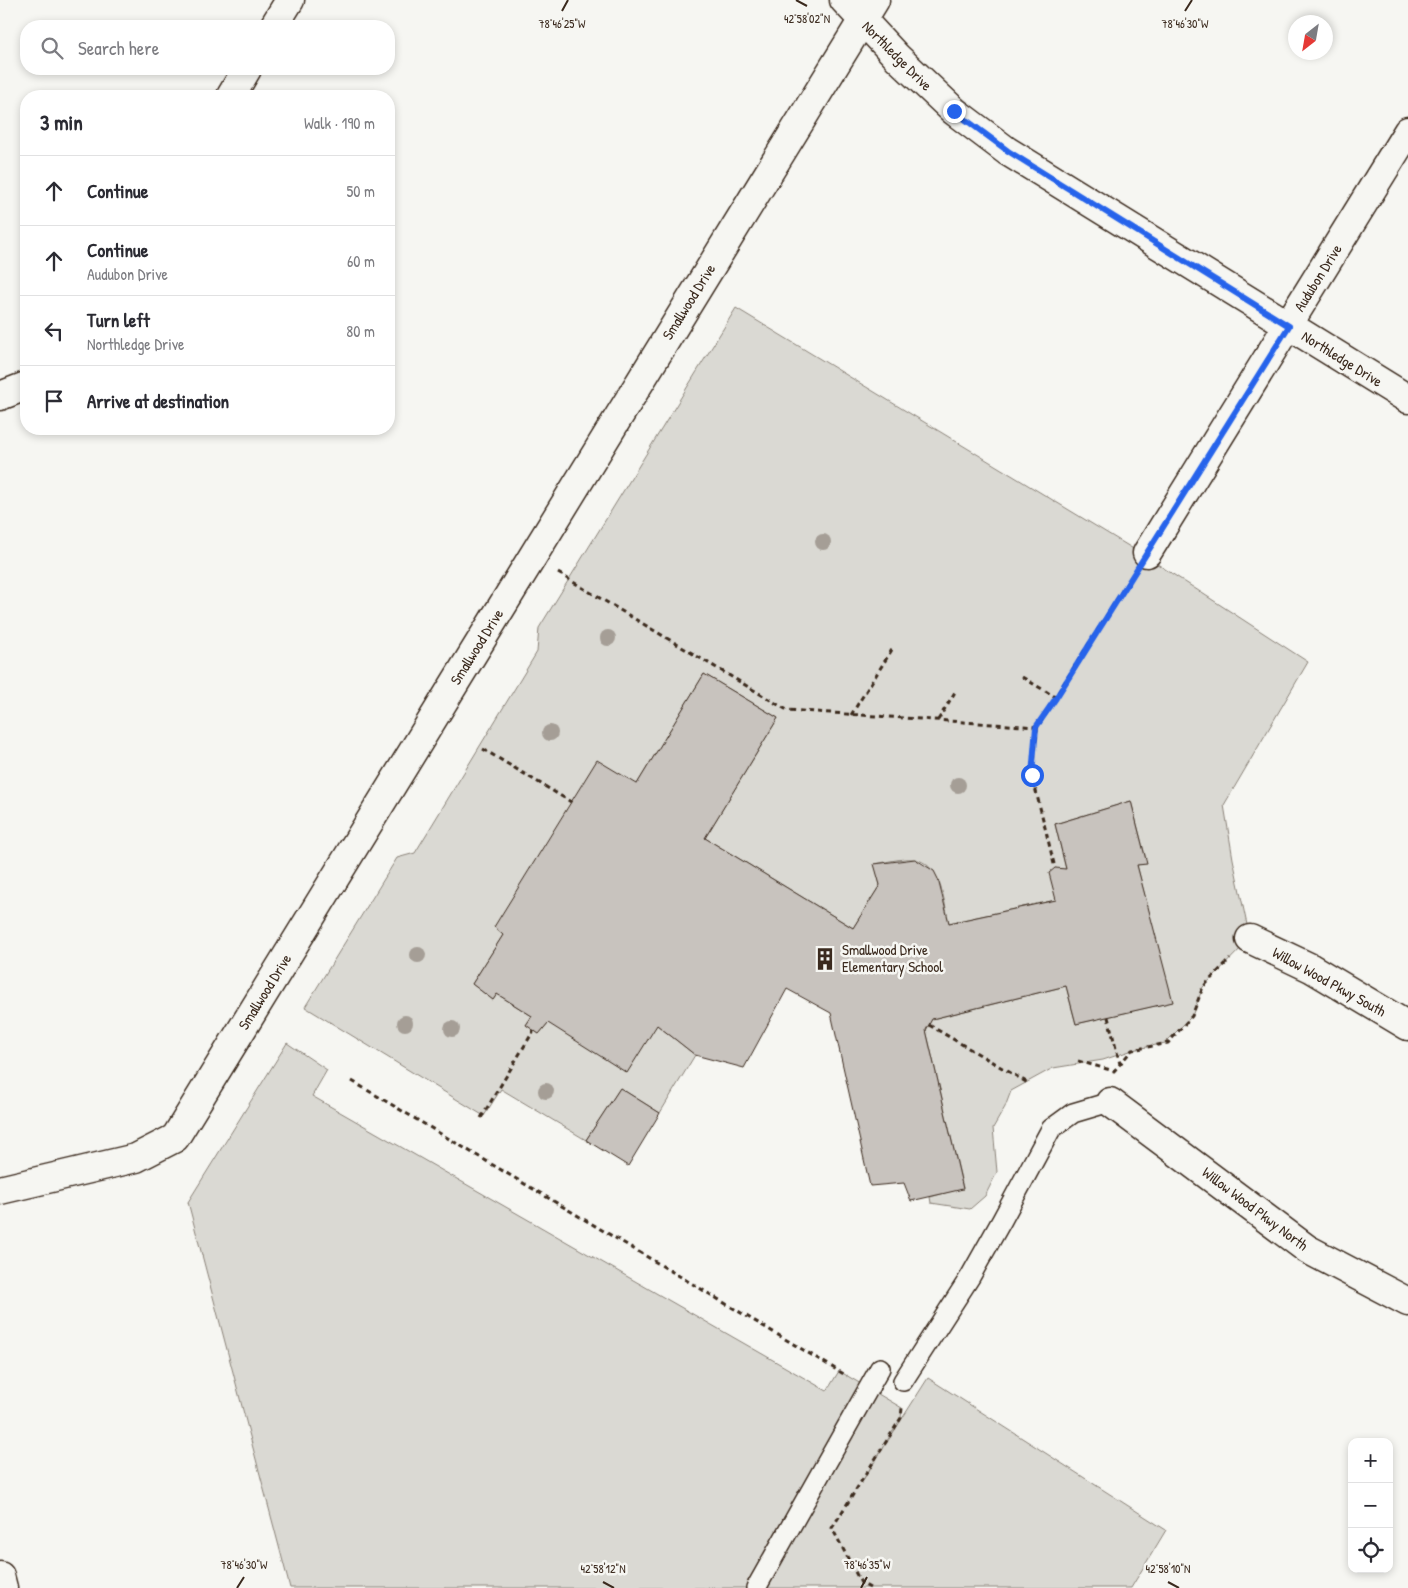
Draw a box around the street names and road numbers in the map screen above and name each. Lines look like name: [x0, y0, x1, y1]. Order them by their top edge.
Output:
street label: Northledge Drive: [858, 16, 937, 95]
street label: Audubon Drive: [1289, 240, 1347, 315]
street label: Smallwood Drive: [657, 260, 720, 344]
street label: Northledge Drive: [1298, 325, 1387, 392]
street label: Smallwood Drive: [445, 605, 508, 689]
street label: Willow Wood Pkwy South: [1269, 942, 1390, 1021]
street label: Smallwood Drive: [233, 950, 296, 1034]
street label: Willow Wood Pkwy North: [1198, 1162, 1313, 1255]

